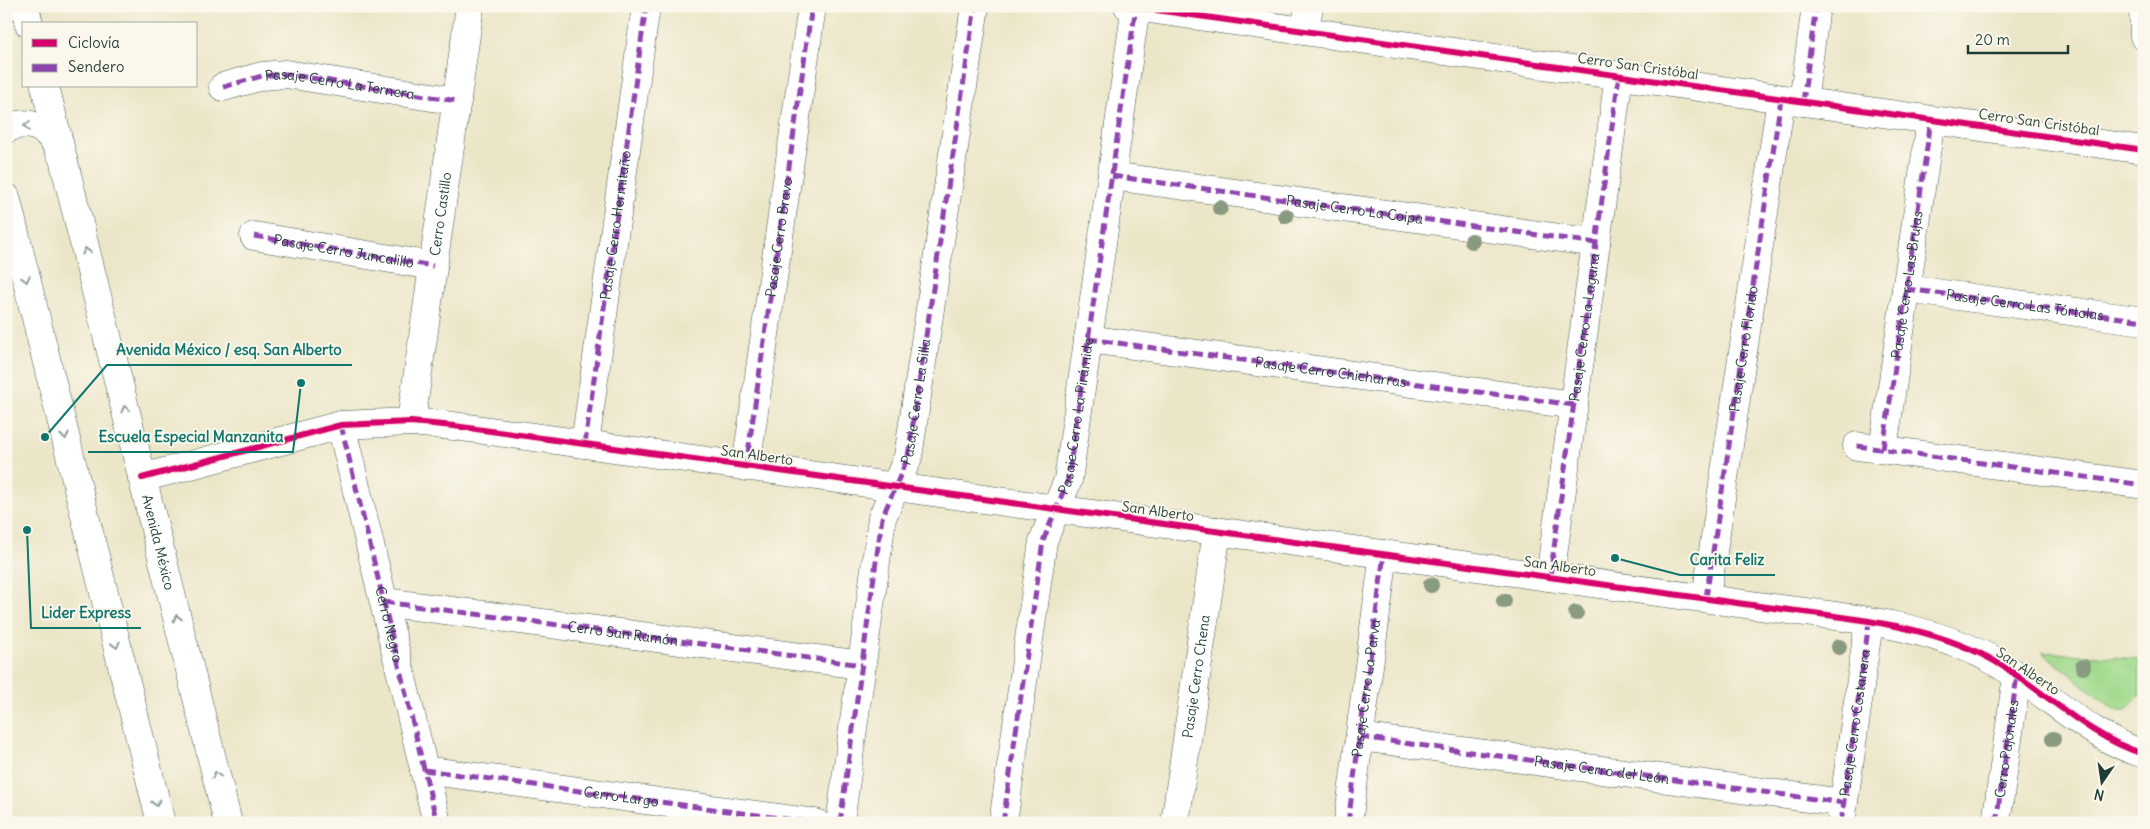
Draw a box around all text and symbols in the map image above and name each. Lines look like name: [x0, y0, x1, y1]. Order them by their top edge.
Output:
legend: [22, 22, 198, 88]
scale bar: [1968, 22, 2068, 54]
text: 20 m: [1975, 30, 2010, 49]
text: Ciclovía: [68, 33, 120, 52]
street label: Cerro San Cristóbal: [1576, 49, 1700, 83]
text: Sendero: [68, 57, 124, 76]
street label: Pasaje Cerro La Ternera: [264, 65, 416, 103]
street label: Cerro San Cristóbal: [1977, 105, 2101, 139]
one-way arrow: [23, 121, 31, 132]
street label: Pasaje Cerro Hermitaño: [596, 149, 635, 301]
street label: Cerro Castillo: [426, 171, 455, 257]
street label: Pasaje Cerro Bravo: [761, 176, 796, 298]
street label: Pasaje Cerro La Coipa: [1285, 191, 1424, 228]
street label: Pasaje Cerro Las Brujas: [1887, 210, 1927, 360]
street label: Pasaje Cerro Juncalillo: [272, 230, 416, 272]
one-way arrow: [81, 247, 92, 256]
street label: Pasaje Cerro La Laguna: [1565, 252, 1604, 403]
one-way arrow: [20, 274, 30, 282]
street label: Pasaje Cerro Florido: [1725, 284, 1762, 413]
street label: Pasaje Cerro Las Tórtolas: [1945, 285, 2105, 324]
callout: Avenida México / esq. San Alberto: [107, 335, 352, 365]
street label: Pasaje Cerro La Silla: [897, 337, 934, 468]
street label: Pasaje Cerro La Pirámide: [1054, 337, 1097, 497]
text: Avenida México / esq. San Alberto: [116, 340, 342, 360]
street label: Pasaje Cerro Chicharras: [1254, 353, 1408, 391]
one-way arrow: [120, 405, 131, 414]
callout: Escuela Especial Manzanita: [88, 422, 293, 452]
text: Escuela Especial Manzanita: [99, 427, 284, 447]
one-way arrow: [59, 432, 70, 441]
street label: San Alberto: [720, 441, 794, 469]
street label: Avenida México: [138, 493, 179, 592]
street label: San Alberto: [1121, 497, 1195, 525]
callout: Carita Feliz: [1680, 545, 1775, 575]
text: Carita Feliz: [1690, 550, 1764, 569]
street label: San Alberto: [1523, 552, 1597, 580]
street label: Cerro Negro: [371, 585, 407, 664]
callout: Lider Express: [31, 598, 141, 628]
text: Lider Express: [41, 603, 131, 623]
one-way arrow: [172, 613, 183, 622]
street label: Pasaje Cerro Chena: [1178, 614, 1214, 739]
street label: Cerro San Ramón: [567, 617, 679, 650]
street label: Pasaje Cerro La Parva: [1348, 618, 1384, 758]
one-way arrow: [111, 640, 121, 648]
street label: San Alberto: [1993, 643, 2063, 699]
street label: Pasaje Cerro Costanera: [1836, 648, 1874, 798]
street label: Cerro Pajonales: [1991, 698, 2023, 799]
street label: Pasaje Cerro del León: [1533, 752, 1671, 788]
north arrow: [2078, 756, 2128, 806]
one-way arrow: [211, 771, 222, 780]
street label: Cerro Largo: [582, 783, 660, 811]
text: N: [2092, 785, 2106, 805]
one-way arrow: [150, 798, 161, 807]

